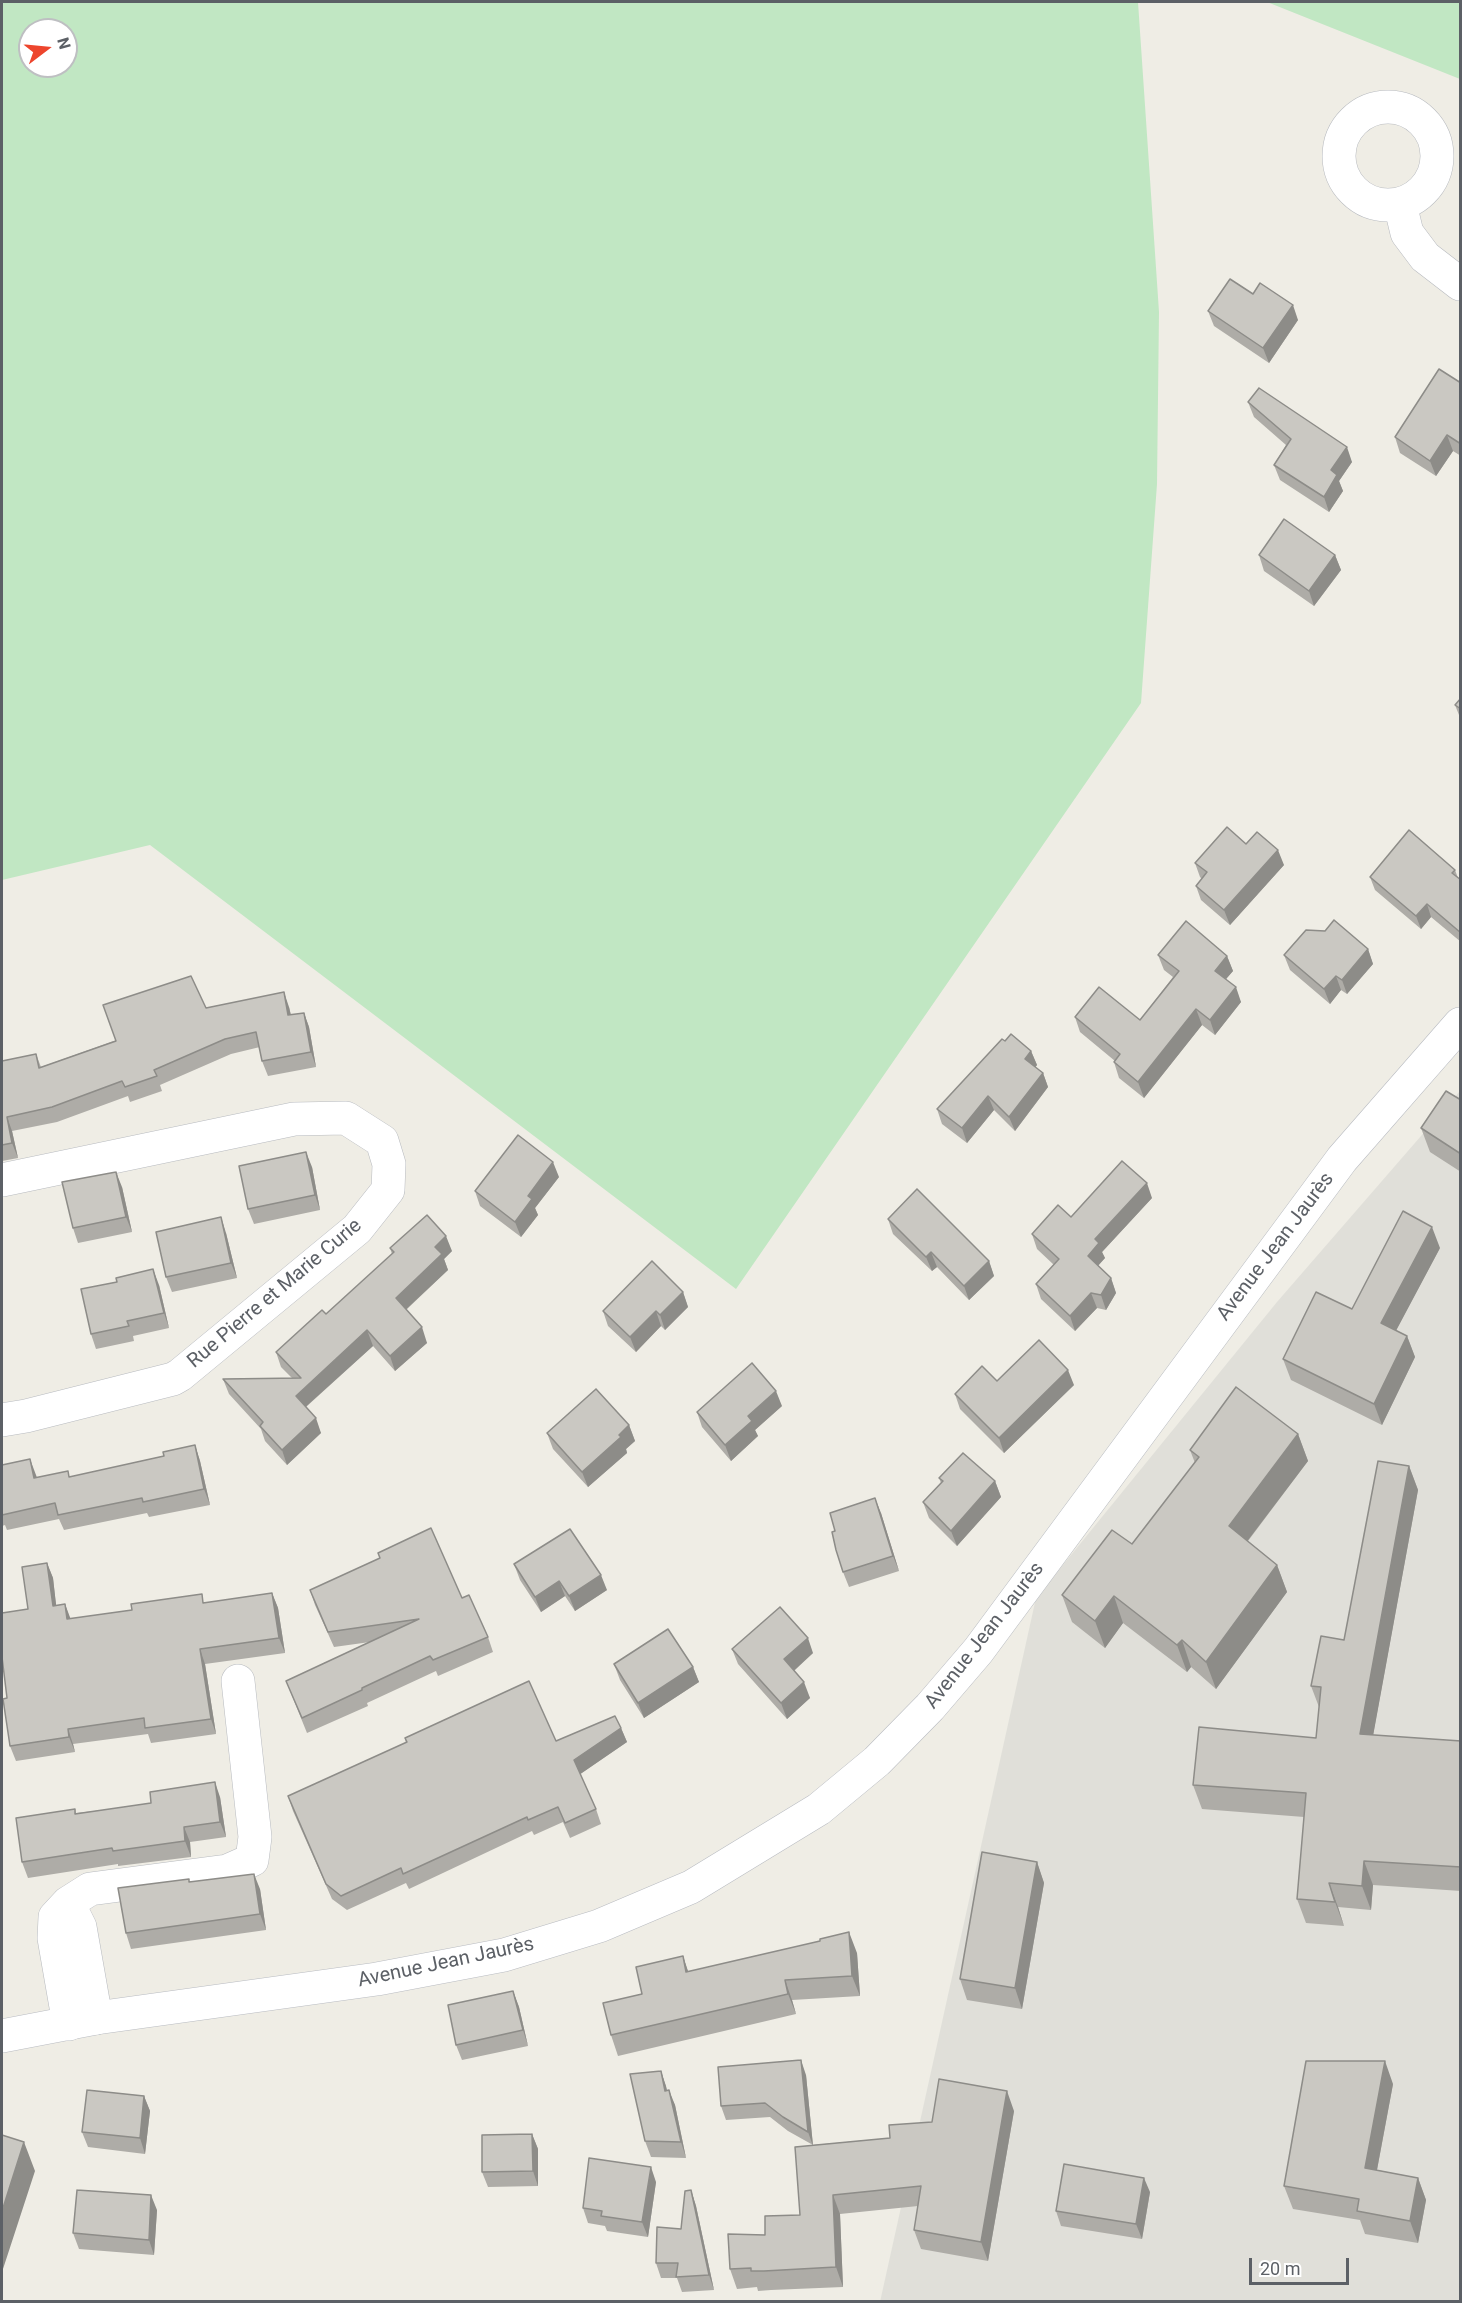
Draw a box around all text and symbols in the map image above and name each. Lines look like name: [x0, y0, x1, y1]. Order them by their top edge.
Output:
north arrow: [18, 18, 78, 78]
text: N: [53, 35, 75, 51]
street label: Avenue Jean Jaurès: [1212, 1168, 1340, 1326]
street label: Rue Pierre et Marie Curie: [183, 1214, 367, 1374]
street label: Avenue Jean Jaurès: [920, 1558, 1050, 1714]
street label: Avenue Jean Jaurès: [356, 1933, 536, 1993]
scale bar: [1252, 2246, 1352, 2284]
text: 20 m: [1260, 2258, 1300, 2279]

